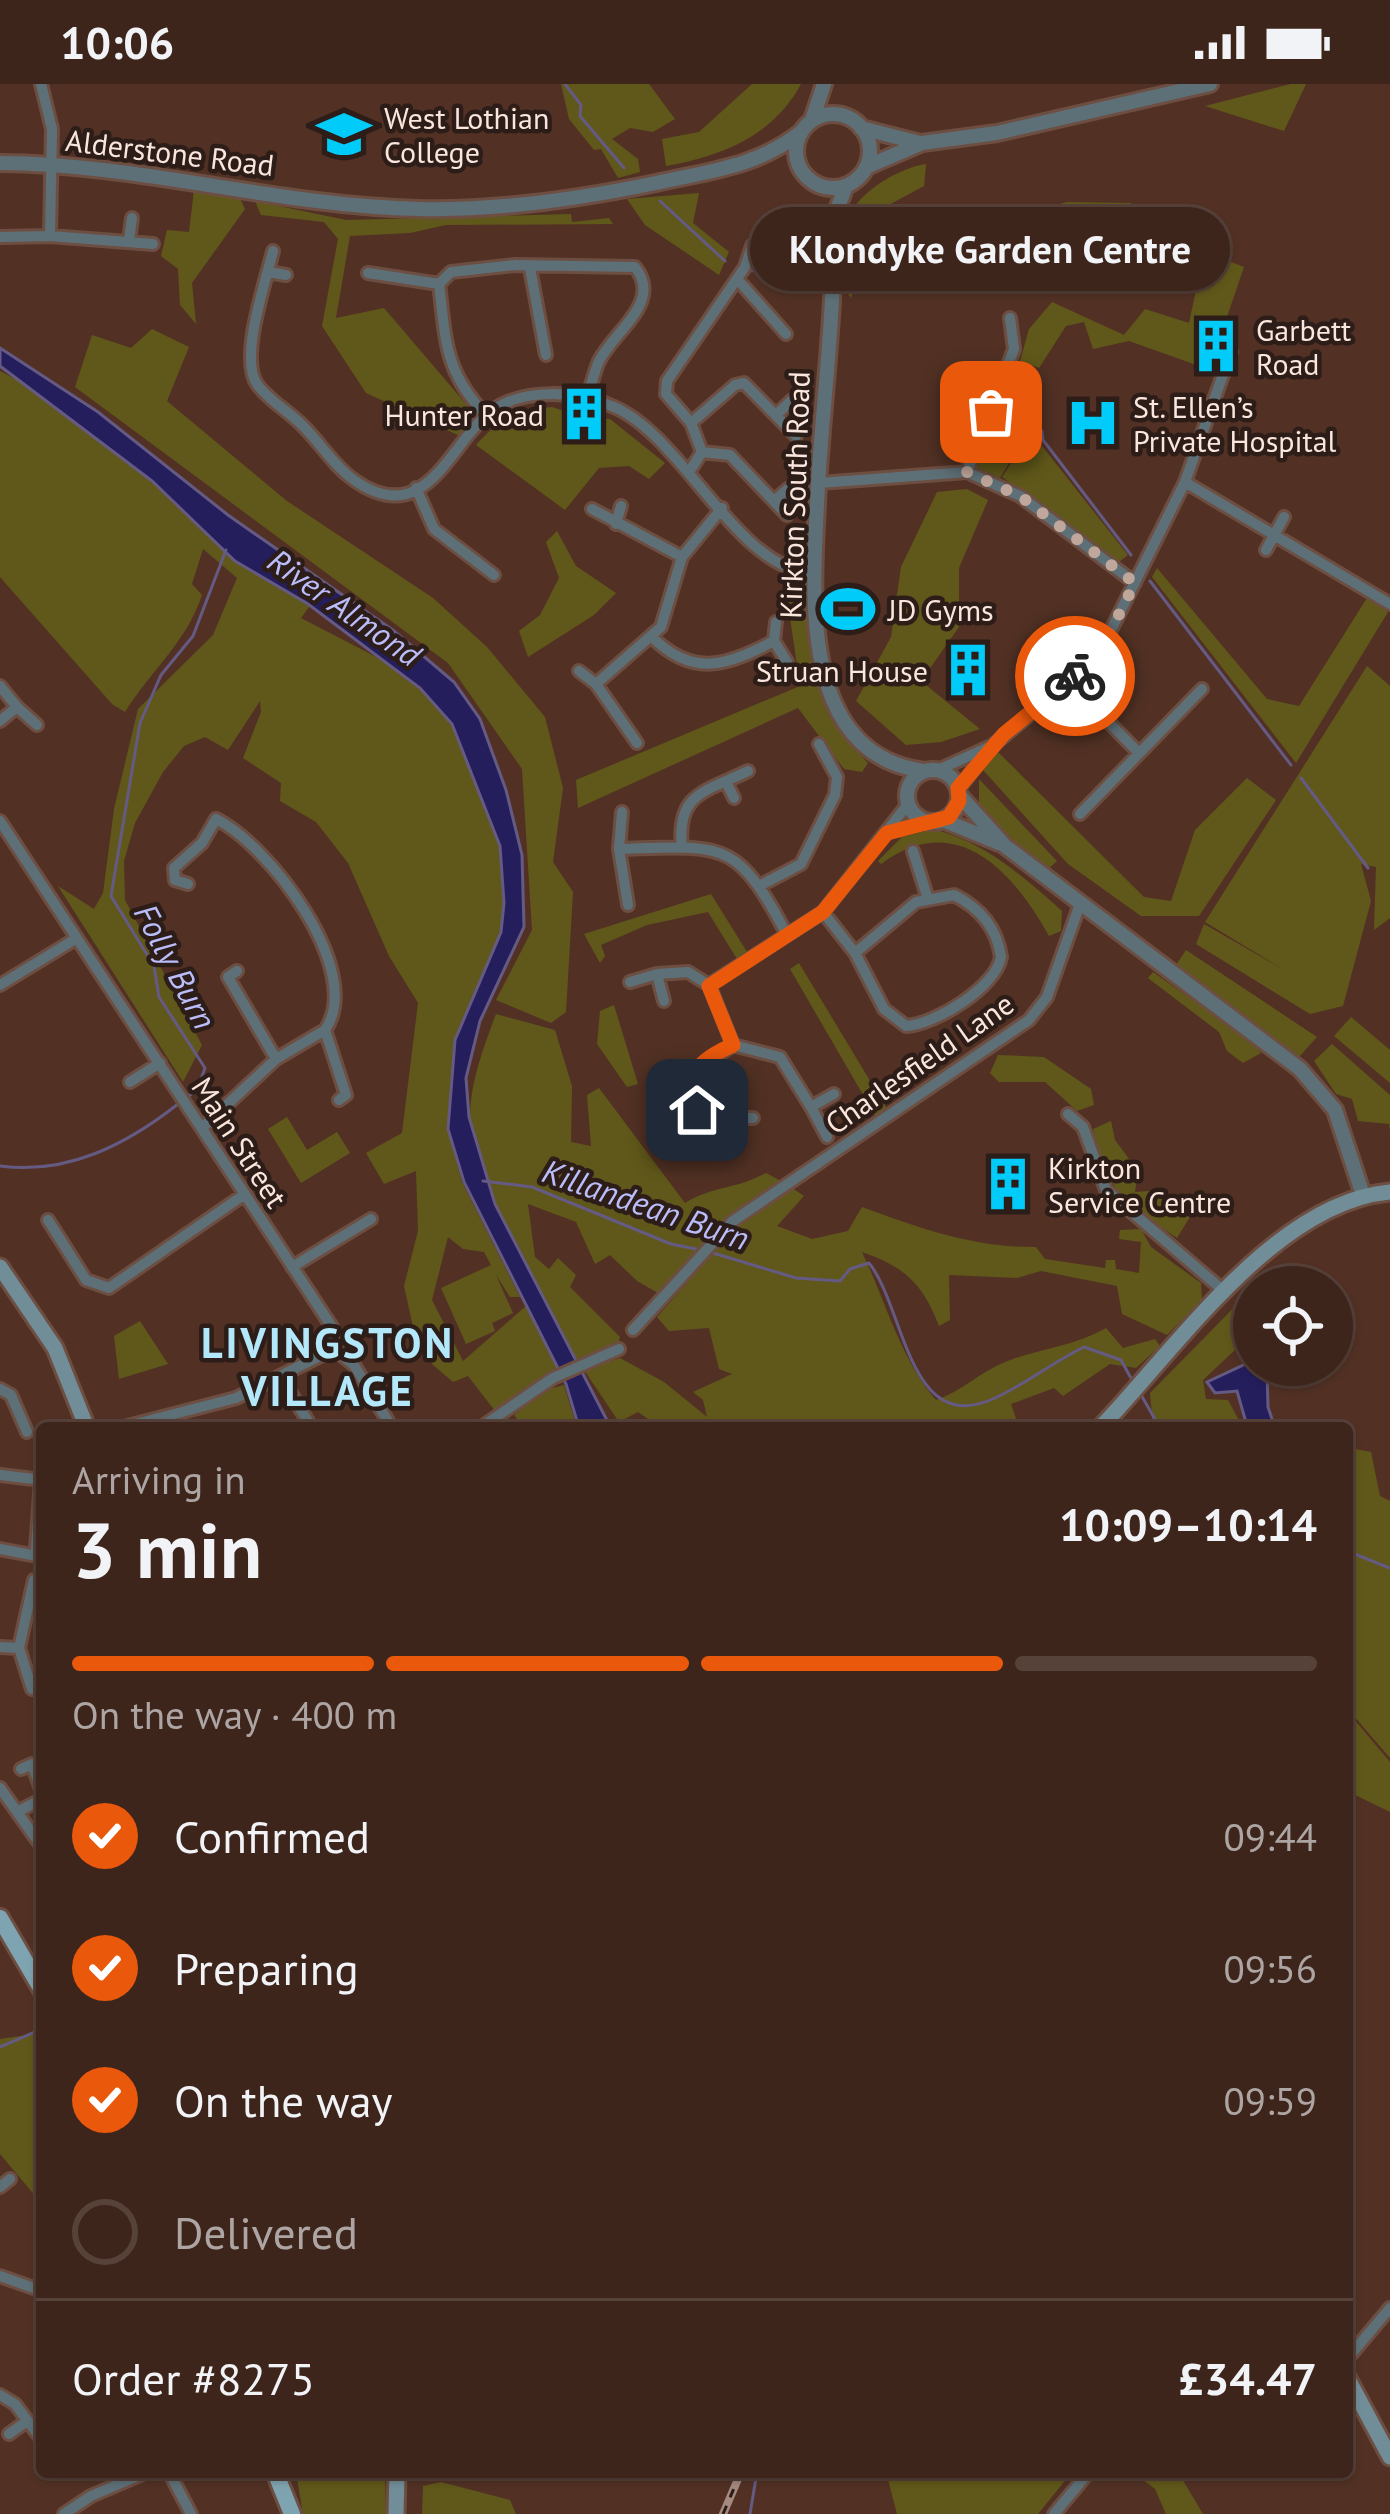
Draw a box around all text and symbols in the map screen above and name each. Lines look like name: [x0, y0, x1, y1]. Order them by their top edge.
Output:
text: 10:06: [60, 13, 174, 71]
place label: West Lothian College: [384, 98, 549, 171]
school or university icon: West Lothian College: [315, 105, 373, 163]
street label: Alderstone Road: [64, 120, 276, 184]
callout: Klondyke Garden Centre: [751, 208, 1231, 292]
text: Klondyke Garden Centre: [789, 223, 1191, 274]
place label: Garbett Road: [1256, 310, 1351, 383]
building icon: Garbett Road: [1187, 317, 1245, 375]
pin: [940, 361, 1042, 463]
street label: Kirkton South Road: [770, 371, 818, 619]
icon: bag: [958, 379, 1024, 445]
building icon: Hunter Road: [555, 385, 613, 443]
place label: St. Ellen’s Private Hospital: [1133, 387, 1337, 460]
hospital icon: St. Ellen’s Private Hospital: [1064, 394, 1122, 452]
place label: Hunter Road: [384, 395, 544, 434]
water label: River Almond: [260, 538, 431, 676]
sports icon: JD Gyms: [819, 580, 877, 638]
place label: JD Gyms: [886, 590, 994, 629]
courier: [1015, 616, 1135, 736]
building icon: Struan House: [939, 641, 997, 699]
icon: bike: [1042, 643, 1108, 709]
place label: Struan House: [756, 651, 928, 690]
water label: Folly Burn: [125, 896, 227, 1036]
street label: Charlesfield Lane: [817, 984, 1021, 1142]
pin: [646, 1059, 748, 1161]
street label: Main Street: [183, 1069, 297, 1215]
icon: home: [664, 1077, 730, 1143]
place label: Kirkton Service Centre: [1048, 1148, 1231, 1221]
water label: Killandean Burn: [537, 1149, 755, 1259]
building icon: Kirkton Service Centre: [979, 1155, 1037, 1213]
map controls: [1233, 1266, 1353, 1386]
button: locate: [1233, 1266, 1353, 1386]
district label: LIVINGSTON VILLAGE: [201, 1315, 455, 1418]
text: Arriving in: [72, 1454, 246, 1505]
text: 10:09–10:14: [1059, 1495, 1317, 1553]
text: 3 min: [72, 1499, 262, 1600]
text: On the way · 400 m: [72, 1689, 397, 1740]
icon: check: [72, 1803, 138, 1869]
text: Confirmed: [174, 1807, 370, 1865]
text: 09:44: [1223, 1811, 1317, 1862]
icon: check: [72, 1935, 138, 2001]
text: Preparing: [174, 1939, 359, 1997]
text: 09:56: [1223, 1943, 1317, 1994]
icon: check: [72, 2067, 138, 2133]
text: On the way: [174, 2071, 393, 2129]
text: 09:59: [1223, 2075, 1317, 2126]
text: Delivered: [174, 2203, 358, 2261]
text: Order #8275: [72, 2349, 315, 2407]
text: £34.47: [1178, 2349, 1317, 2407]

